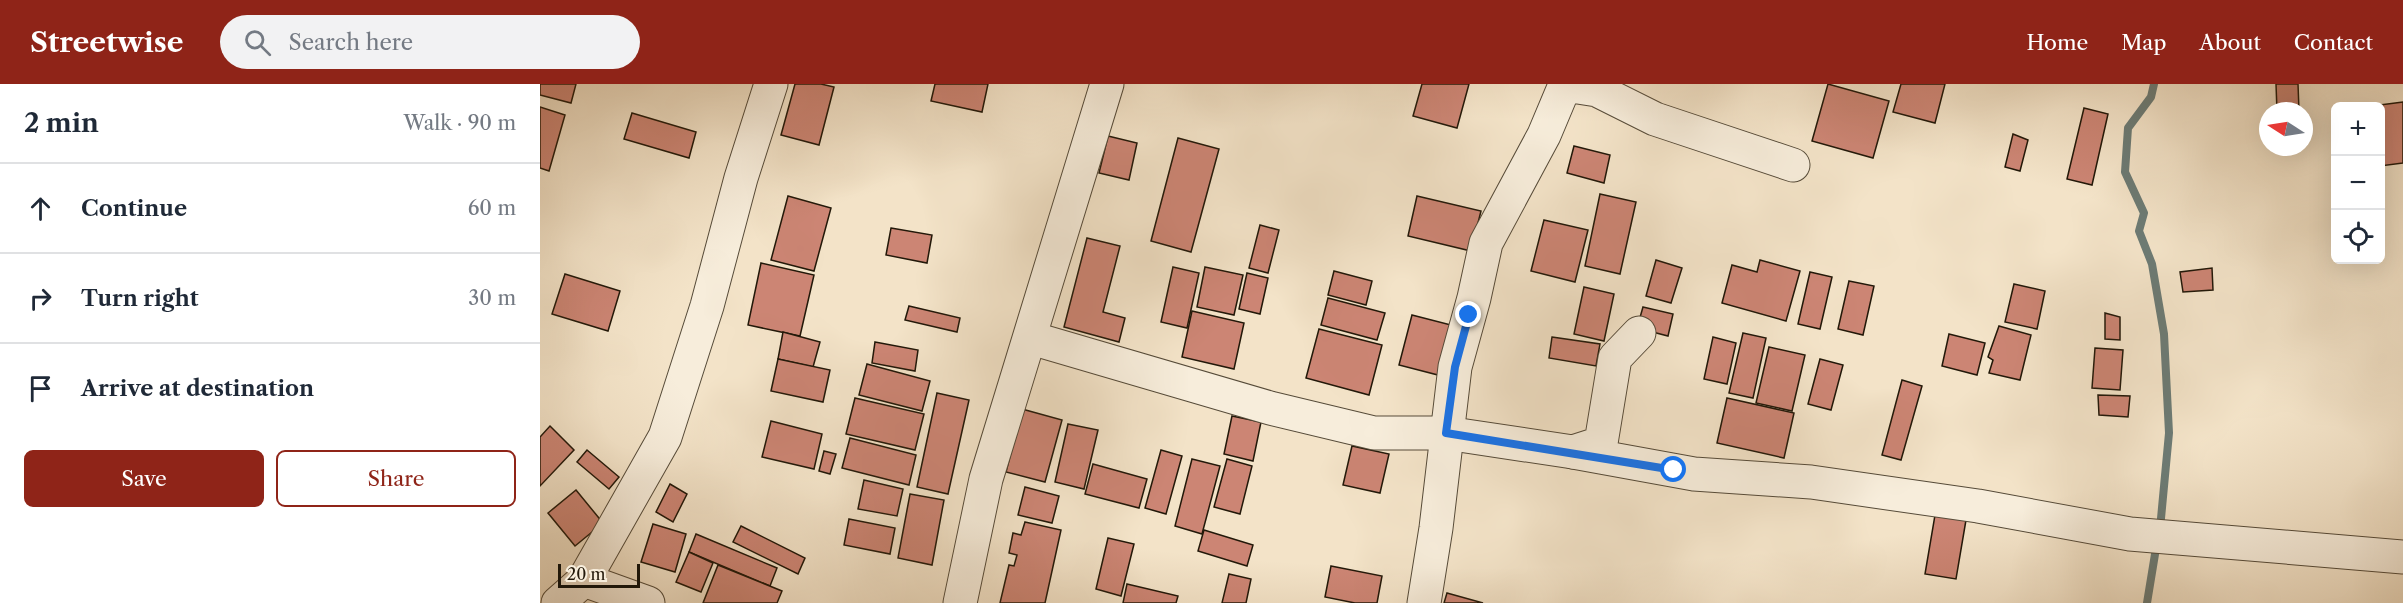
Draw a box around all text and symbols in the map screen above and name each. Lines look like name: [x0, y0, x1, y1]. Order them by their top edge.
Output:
search box: [220, 15, 640, 69]
text: Streetwise: [30, 25, 184, 59]
icon: search: [241, 26, 274, 59]
text: Search here: [289, 29, 413, 56]
text: Home: [2027, 30, 2088, 55]
text: Map: [2121, 30, 2166, 55]
text: About: [2199, 30, 2261, 55]
text: Contact: [2294, 30, 2373, 55]
north arrow: [2259, 102, 2313, 156]
map controls: [2331, 102, 2385, 264]
button: +: [2331, 102, 2385, 156]
text: 2 min: [24, 107, 99, 139]
text: Walk · 90 m: [404, 111, 516, 135]
button: −: [2331, 156, 2385, 210]
icon: ahead: [24, 192, 57, 225]
text: Continue: [81, 195, 187, 222]
text: 60 m: [468, 196, 516, 220]
button: locate: [2331, 210, 2385, 264]
icon: right: [24, 282, 57, 315]
text: Turn right: [81, 285, 199, 312]
text: 30 m: [468, 286, 516, 310]
route end: [1455, 301, 1481, 327]
icon: arrive: [24, 372, 57, 405]
text: Arrive at destination: [81, 375, 314, 402]
button: Save: [24, 450, 264, 507]
button: Share: [276, 450, 516, 507]
route start: [1660, 456, 1686, 482]
scale bar: [558, 561, 640, 588]
text: 20 m: [567, 564, 606, 584]

